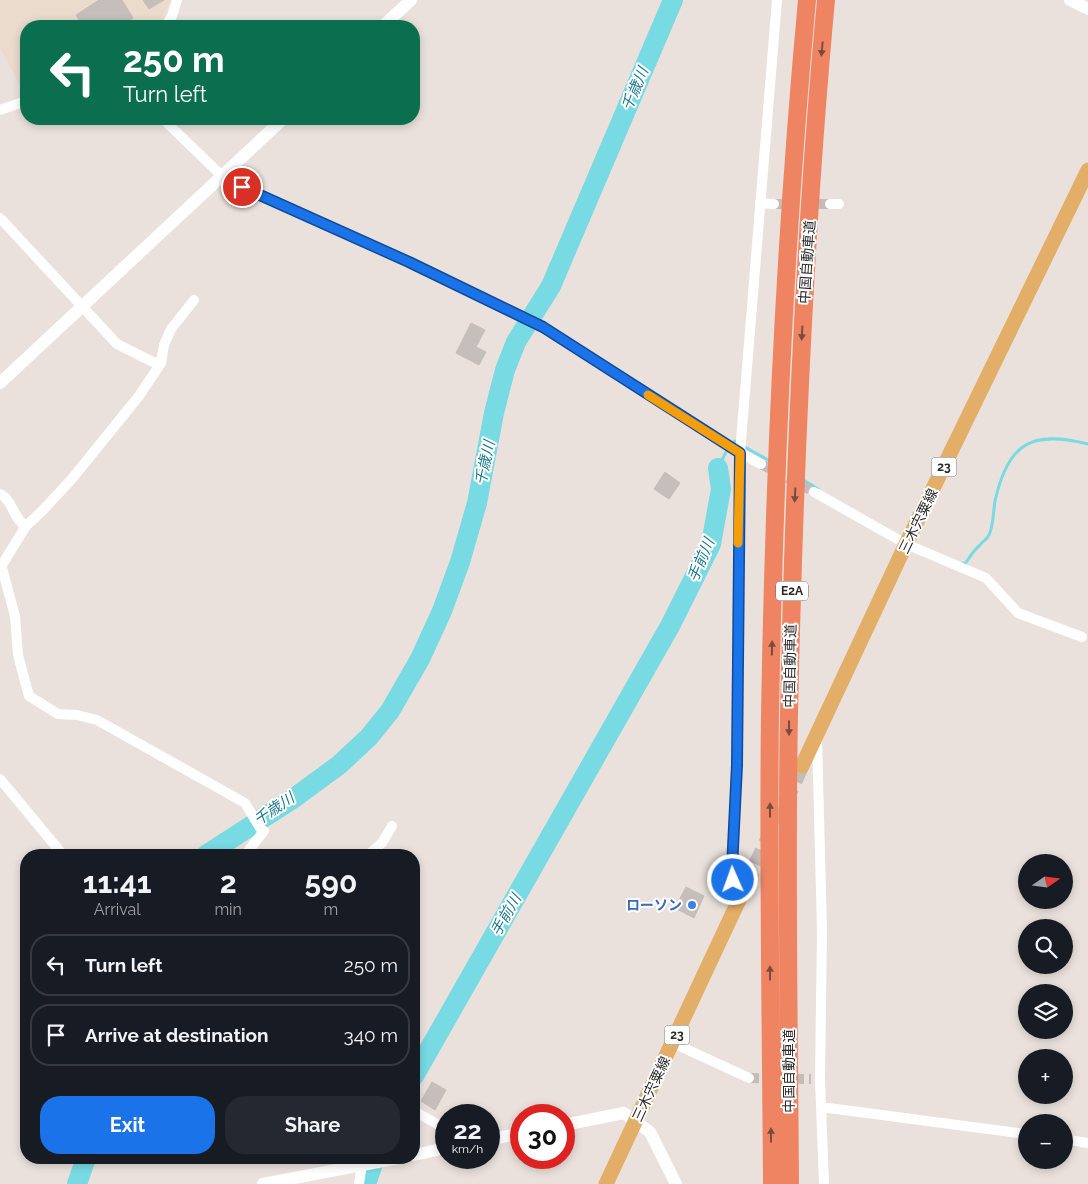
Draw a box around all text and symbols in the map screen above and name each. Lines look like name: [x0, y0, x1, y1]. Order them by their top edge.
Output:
text: 250 m: [123, 39, 225, 80]
icon: left: [40, 40, 105, 105]
one-way arrow: [818, 41, 826, 57]
water label: 千歳川: [618, 63, 653, 113]
text: Turn left: [123, 81, 207, 107]
pin: [221, 166, 263, 208]
icon: arrive: [228, 173, 256, 201]
street label: 中国自動車道: [796, 220, 818, 304]
one-way arrow: [798, 325, 806, 341]
water label: 千歳川: [472, 437, 499, 487]
road number: 23: [932, 458, 956, 477]
street label: 三木宍粟線: [895, 486, 941, 556]
one-way arrow: [791, 487, 799, 503]
water label: 手前川: [684, 534, 719, 584]
road number: E2A: [776, 582, 808, 600]
street label: 中国自動車道: [781, 624, 799, 708]
one-way arrow: [768, 640, 776, 656]
one-way arrow: [785, 720, 793, 736]
water label: 千歳川: [250, 788, 299, 829]
one-way arrow: [766, 802, 774, 818]
position arrow: [706, 853, 758, 905]
north arrow: [1018, 854, 1072, 909]
map controls: [1018, 854, 1073, 1169]
text: 11:41: [83, 865, 152, 900]
text: 2: [220, 865, 237, 900]
text: 590: [305, 865, 357, 900]
water label: 手前川: [487, 889, 526, 939]
place label: ローソン: [626, 897, 682, 913]
marker: ローソン: [686, 899, 698, 911]
text: Arrival: [94, 900, 141, 919]
text: min: [214, 900, 242, 919]
text: m: [324, 900, 338, 919]
button: search: [1018, 919, 1073, 974]
icon: left: [42, 951, 70, 979]
text: Turn left: [85, 954, 162, 976]
text: 250 m: [344, 954, 398, 976]
one-way arrow: [766, 965, 774, 981]
button: layers: [1018, 984, 1073, 1039]
icon: arrive: [42, 1021, 70, 1049]
text: Arrive at destination: [85, 1024, 269, 1046]
text: 340 m: [344, 1024, 398, 1046]
road number: 23: [664, 1026, 690, 1044]
street label: 中国自動車道: [781, 1029, 797, 1113]
button: +: [1018, 1049, 1073, 1104]
street label: 三木宍粟線: [629, 1054, 673, 1124]
button: Exit: [40, 1096, 215, 1154]
button: Share: [225, 1096, 400, 1154]
speed limit sign: 30: [510, 1104, 575, 1169]
button: −: [1018, 1114, 1073, 1169]
text: 22: [453, 1115, 482, 1145]
one-way arrow: [767, 1127, 775, 1143]
text: km/h: [452, 1142, 483, 1156]

